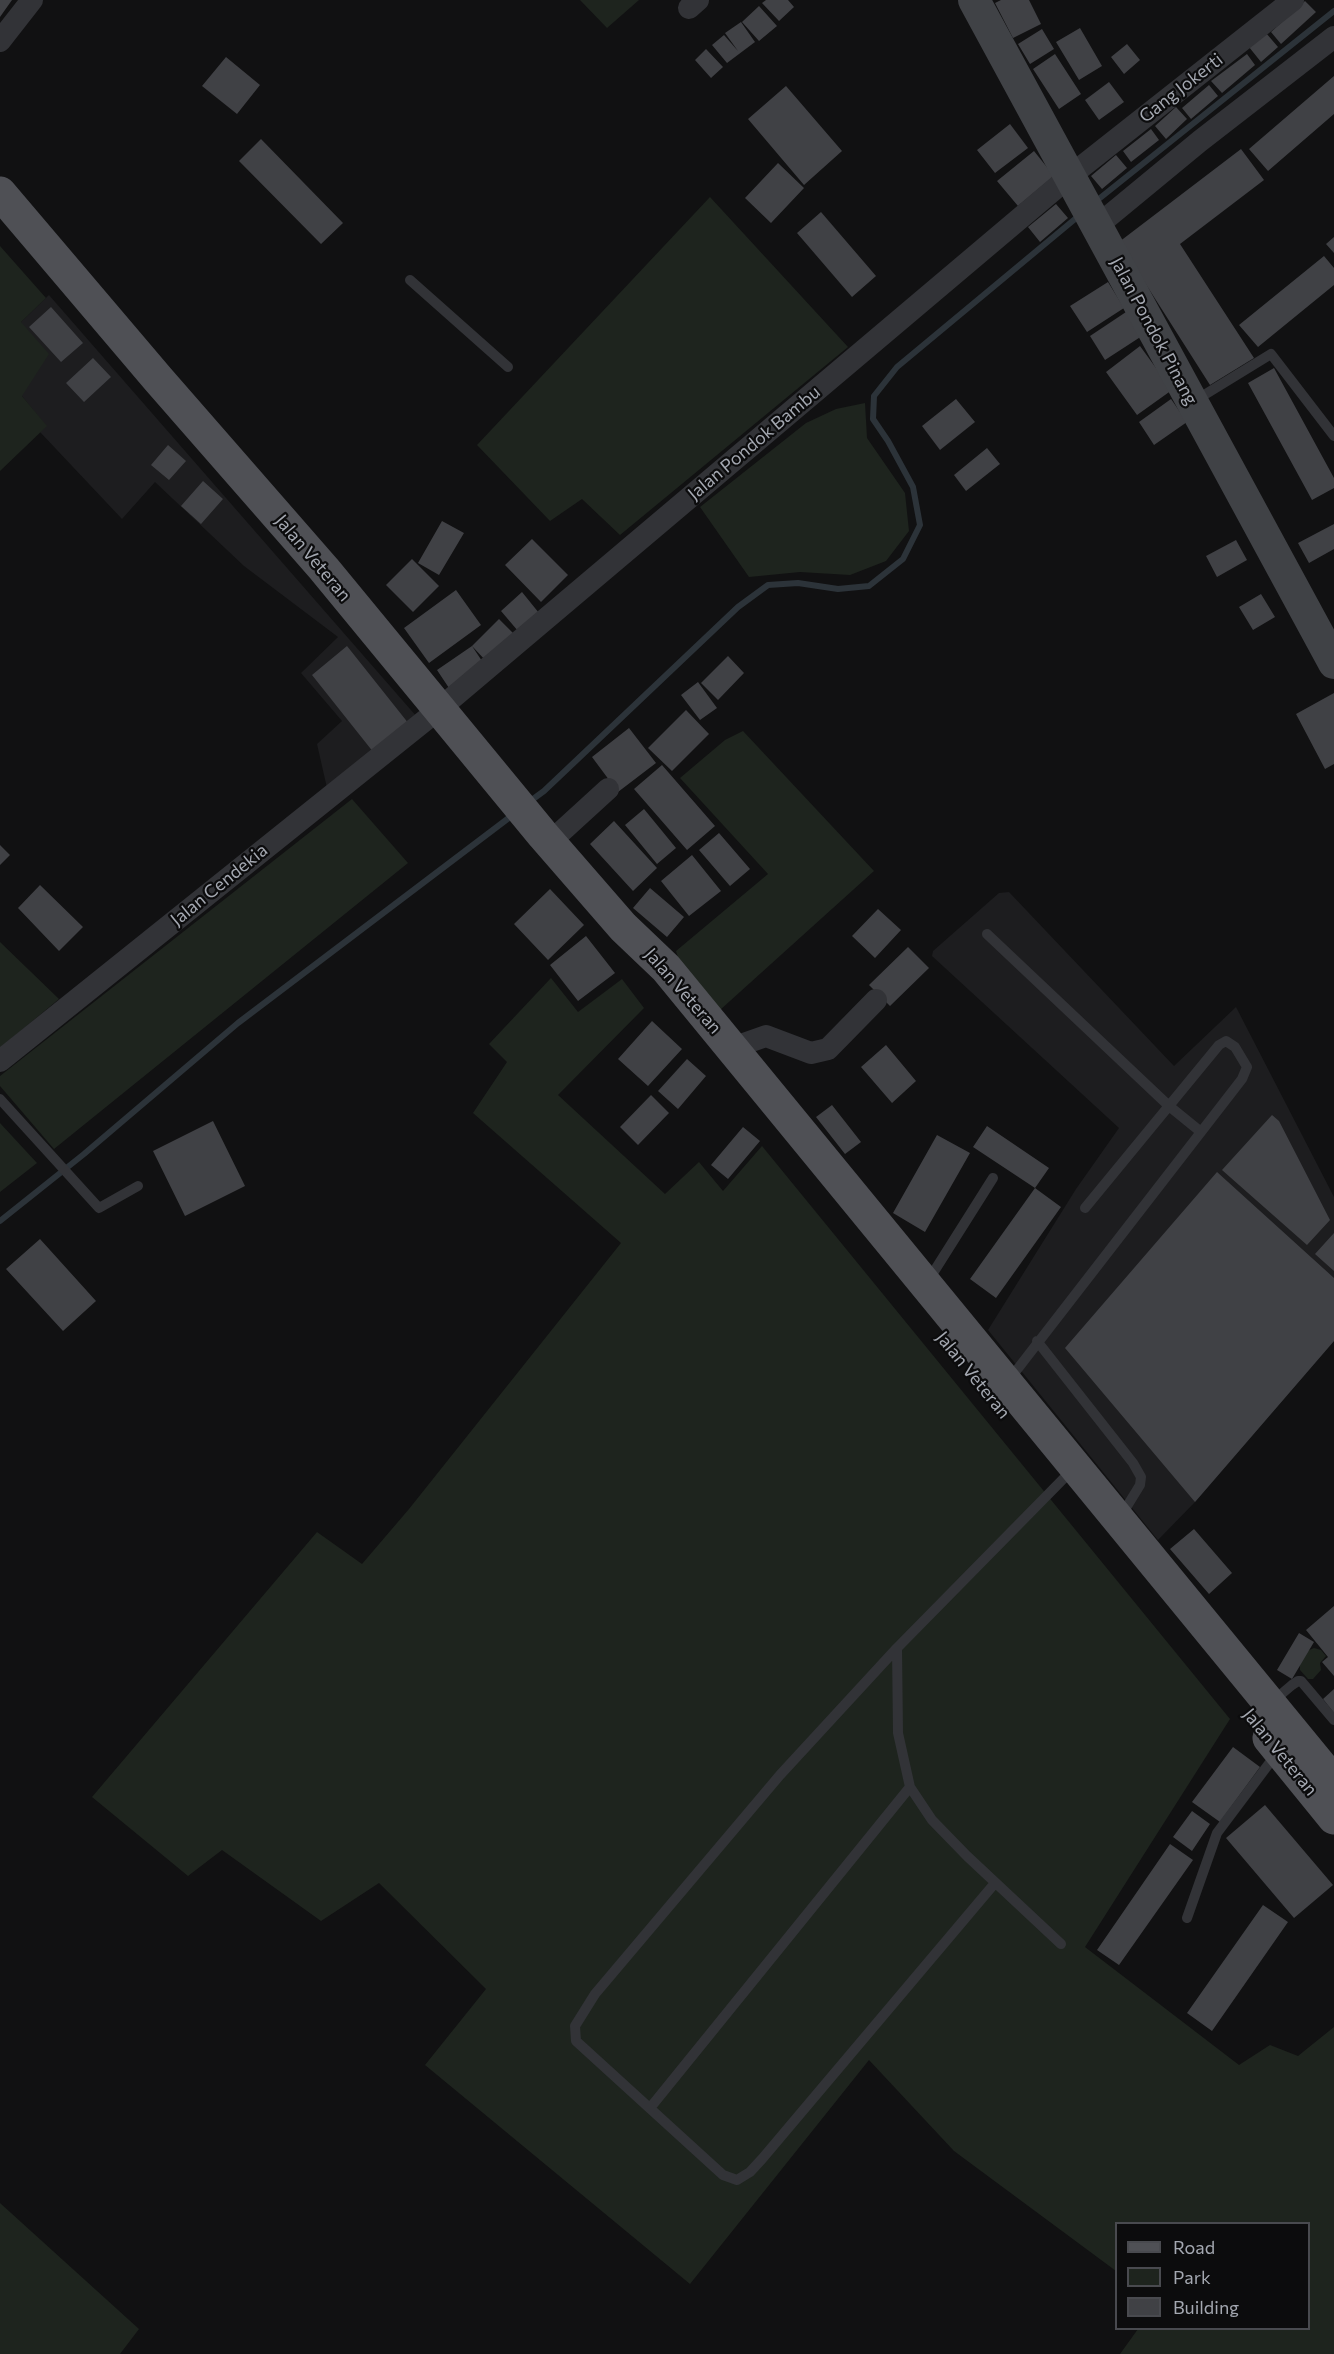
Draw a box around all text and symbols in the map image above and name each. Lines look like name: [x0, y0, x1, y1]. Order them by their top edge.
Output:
street label: Gang Jokerti: [1135, 49, 1227, 127]
street label: Jalan Pondok Pinang: [1106, 253, 1202, 409]
street label: Jalan Pondok Bambu: [683, 381, 825, 505]
street label: Jalan Veteran: [271, 510, 355, 606]
street label: Jalan Cendekia: [166, 839, 272, 931]
street label: Jalan Veteran: [640, 944, 726, 1038]
street label: Jalan Veteran: [931, 1327, 1015, 1423]
street label: Jalan Veteran: [1238, 1704, 1322, 1800]
legend: [1115, 2222, 1310, 2330]
text: Road: [1173, 2236, 1215, 2258]
text: Park: [1173, 2266, 1211, 2288]
text: Building: [1173, 2296, 1239, 2318]

